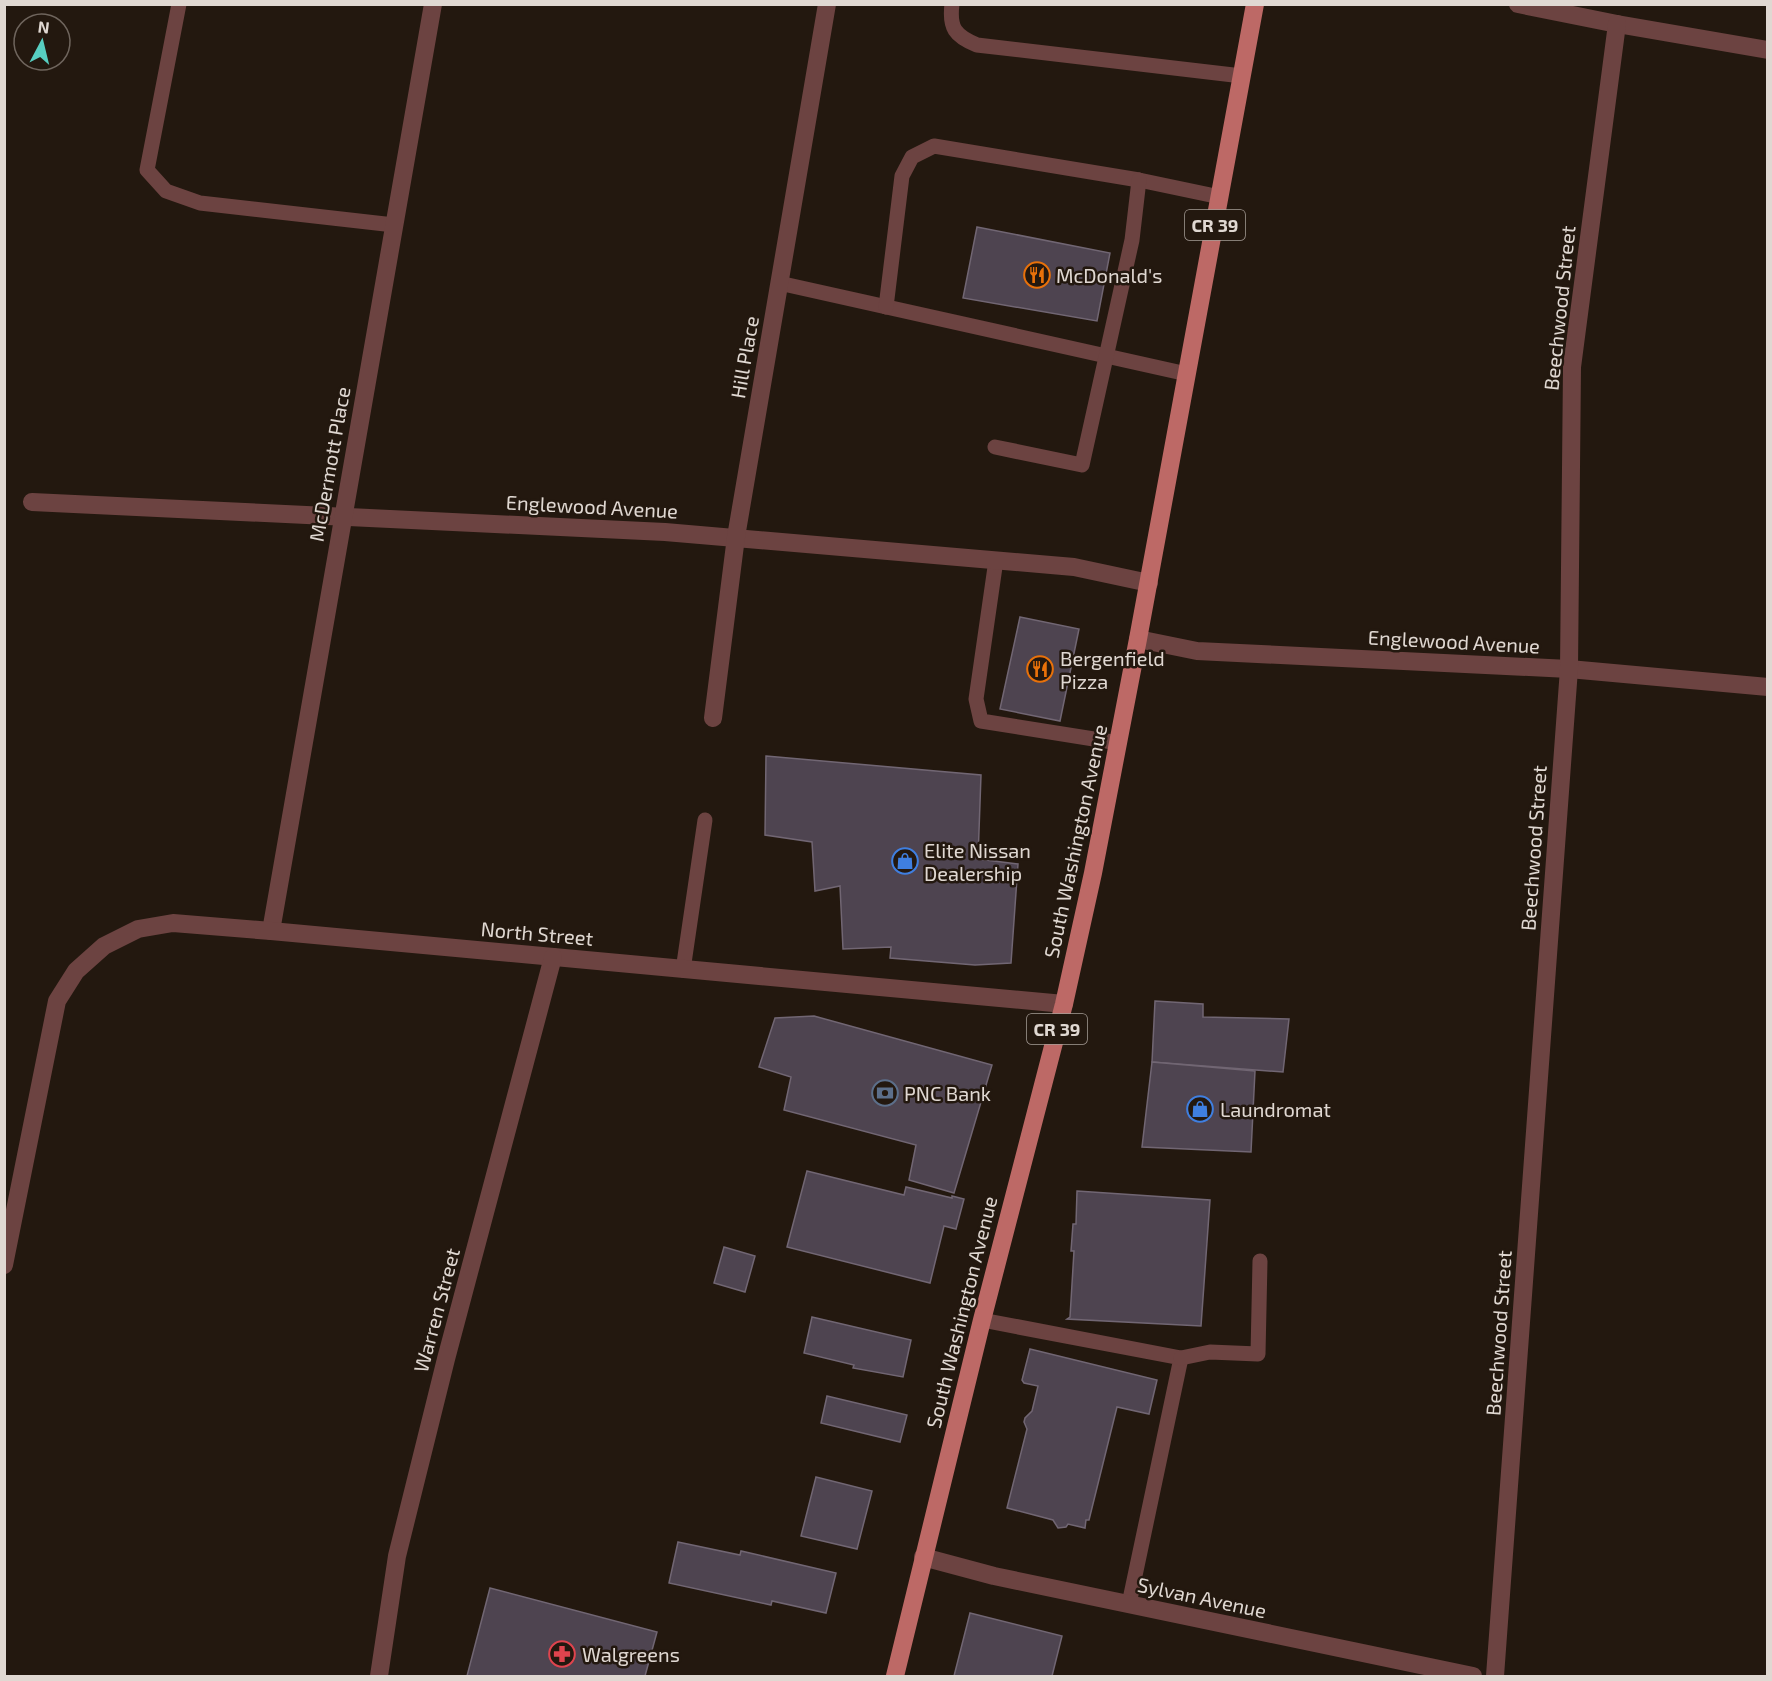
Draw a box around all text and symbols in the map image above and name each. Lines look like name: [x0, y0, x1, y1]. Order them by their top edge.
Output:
north arrow: [12, 12, 72, 72]
text: N: [37, 16, 51, 37]
road number: CR 39: [1185, 210, 1245, 240]
street label: Beechwood Street: [1538, 224, 1580, 392]
restaurant icon: McDonald's: [1022, 260, 1052, 290]
place label: McDonald's: [1056, 263, 1162, 287]
street label: Hill Place: [725, 314, 763, 400]
street label: McDermott Place: [304, 385, 354, 543]
street label: Englewood Avenue: [505, 490, 679, 522]
street label: Englewood Avenue: [1367, 625, 1541, 657]
place label: Bergenfield Pizza: [1060, 646, 1165, 693]
restaurant icon: Bergenfield Pizza: [1025, 654, 1055, 684]
street label: South Washington Avenue: [1038, 722, 1112, 960]
street label: Beechwood Street: [1515, 764, 1551, 932]
place label: Elite Nissan Dealership: [924, 838, 1031, 885]
shop icon: Elite Nissan Dealership: [890, 846, 920, 876]
street label: North Street: [480, 916, 595, 950]
road number: CR 39: [1027, 1014, 1087, 1044]
bank icon: PNC Bank: [870, 1078, 900, 1108]
place label: PNC Bank: [904, 1081, 991, 1105]
shop icon: Laundromat: [1185, 1094, 1215, 1124]
place label: Laundromat: [1220, 1097, 1331, 1121]
street label: South Washington Avenue: [921, 1194, 1001, 1430]
street label: Warren Street: [408, 1245, 464, 1375]
street label: Beechwood Street: [1480, 1249, 1516, 1417]
street label: Sylvan Avenue: [1135, 1572, 1269, 1622]
pharmacy icon: Walgreens: [547, 1639, 577, 1669]
place label: Walgreens: [582, 1642, 680, 1666]

